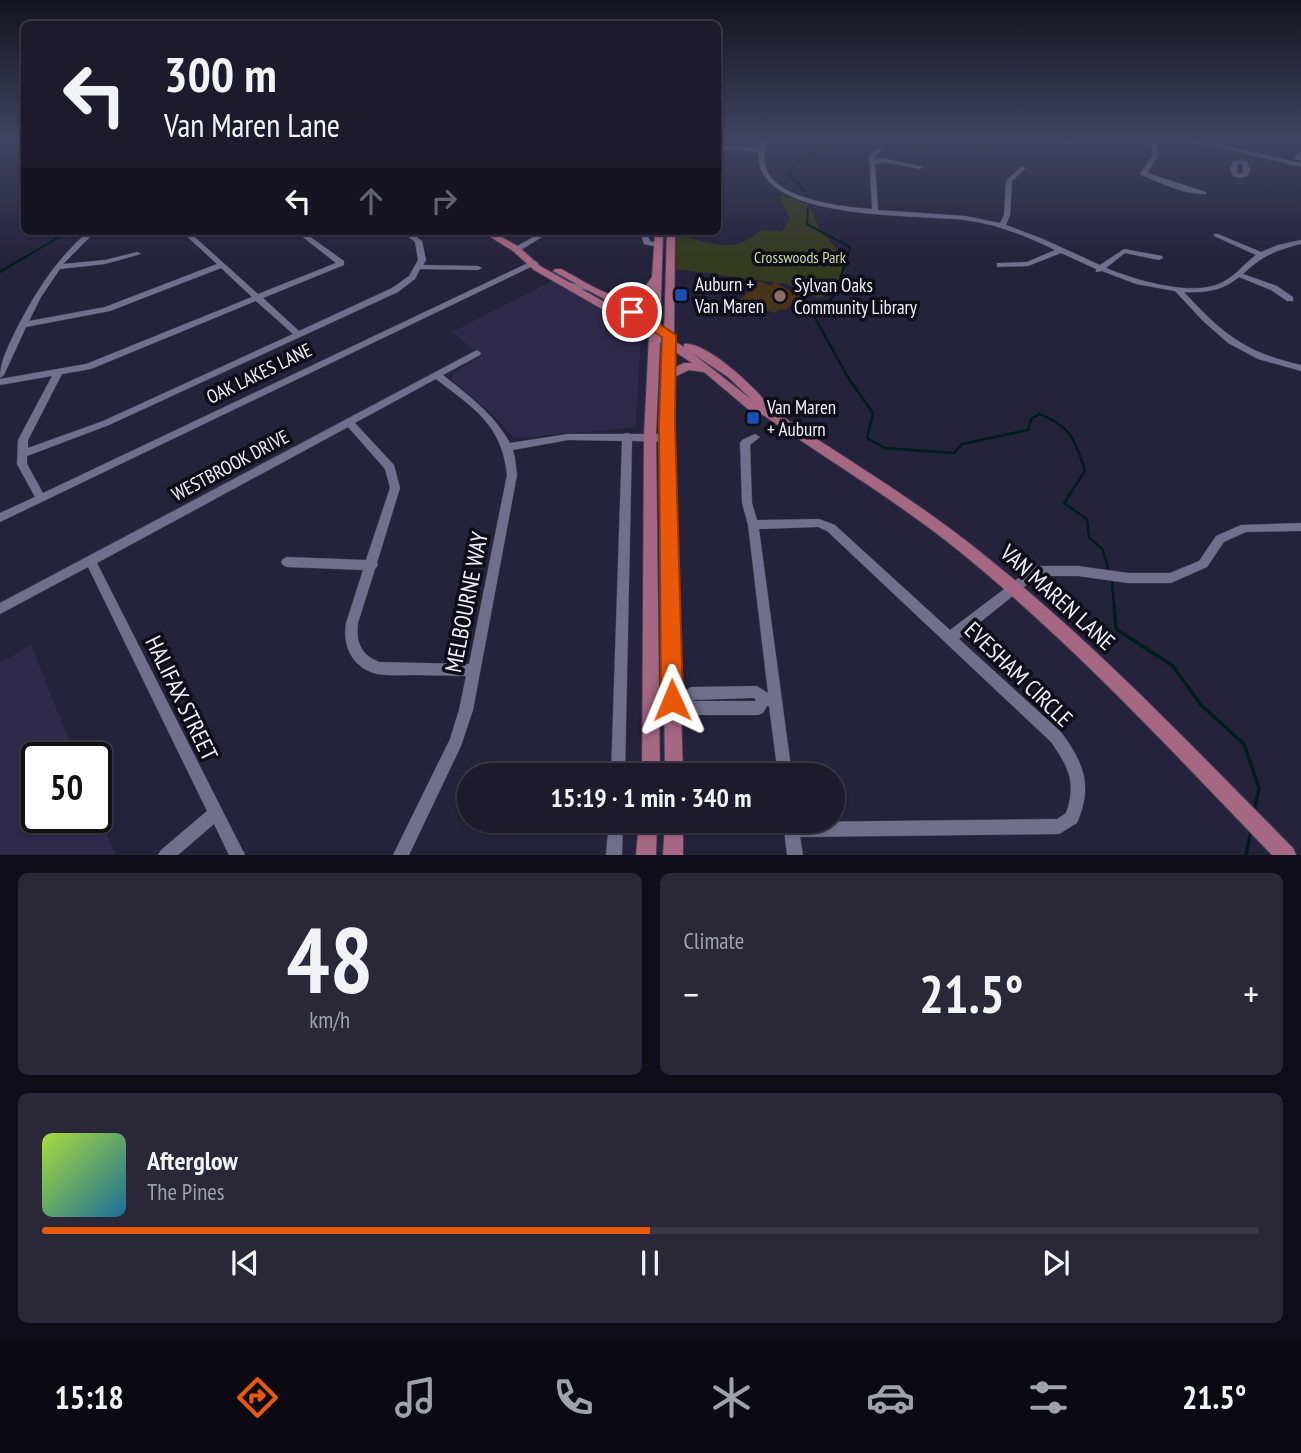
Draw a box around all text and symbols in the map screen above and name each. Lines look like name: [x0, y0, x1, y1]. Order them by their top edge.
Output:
text: 300 m: [164, 42, 277, 106]
icon: left: [49, 49, 140, 140]
text: Van Maren Lane: [164, 104, 340, 146]
icon: left: [279, 182, 317, 220]
icon: ahead: [352, 182, 390, 220]
icon: right: [425, 182, 463, 220]
park label: Crosswoods Park: [754, 247, 847, 267]
place label: Auburn + Van Maren: [694, 272, 764, 318]
place label: Sylvan Oaks Community Library: [794, 273, 918, 319]
pin: [602, 282, 662, 342]
marker: Auburn + Van Maren: [673, 287, 689, 303]
marker: Sylvan Oaks Community Library: [772, 288, 788, 304]
icon: arrive: [613, 293, 651, 331]
street label: OAK LAKES LANE: [203, 337, 315, 409]
place label: Van Maren + Auburn: [766, 395, 836, 441]
marker: Van Maren + Auburn: [745, 410, 761, 426]
street label: WESTBROOK DRIVE: [167, 424, 293, 506]
street label: MELBOURNE WAY: [438, 529, 494, 675]
street label: VAN MAREN LANE: [994, 537, 1121, 656]
street label: EVESHAM CIRCLE: [959, 615, 1079, 733]
street label: HALIFAX STREET: [139, 631, 225, 765]
position arrow: [635, 663, 709, 737]
speed limit sign: 50: [21, 742, 112, 833]
text: 15:19 · 1 min · 340 m: [551, 781, 751, 814]
text: 48: [286, 900, 373, 1018]
text: Climate: [684, 926, 744, 955]
text: 21.5°: [919, 960, 1024, 1027]
text: −: [684, 969, 699, 1018]
text: +: [1243, 969, 1259, 1018]
text: km/h: [309, 1005, 350, 1034]
text: Afterglow: [147, 1144, 238, 1177]
text: The Pines: [147, 1177, 225, 1206]
icon: previous: [226, 1244, 264, 1282]
icon: pause: [631, 1244, 669, 1282]
icon: next: [1037, 1244, 1075, 1282]
icon: directions: [233, 1373, 282, 1422]
icon: music: [391, 1373, 440, 1422]
icon: phone: [549, 1373, 598, 1422]
icon: climate: [707, 1373, 756, 1422]
icon: car: [866, 1373, 915, 1422]
icon: filters: [1024, 1373, 1073, 1422]
text: 15:18: [55, 1376, 124, 1418]
text: 21.5°: [1182, 1376, 1246, 1418]

